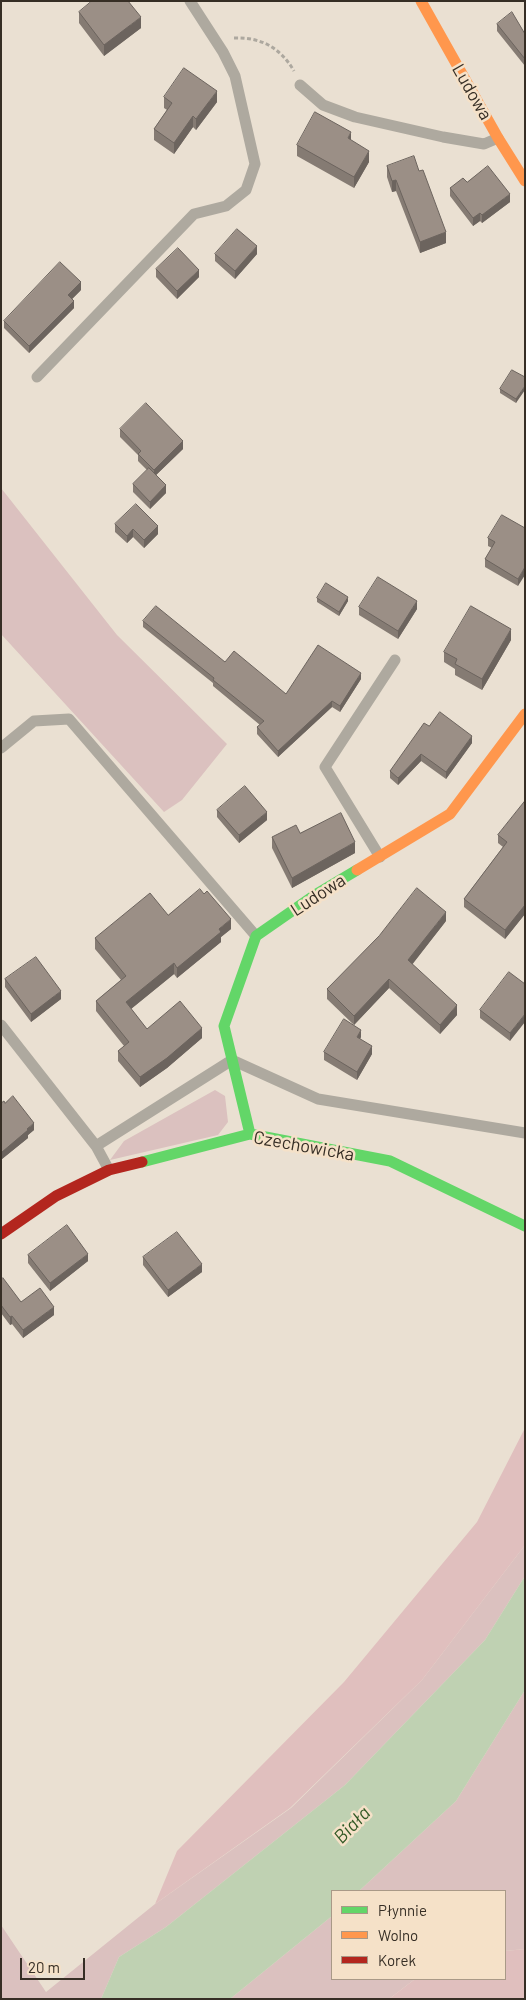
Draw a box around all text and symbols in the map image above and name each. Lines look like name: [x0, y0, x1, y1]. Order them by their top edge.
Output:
street label: Ludowa: [447, 60, 497, 124]
street label: Ludowa: [286, 869, 350, 921]
street label: Czechowicka: [252, 1127, 356, 1165]
water label: Biała: [329, 1802, 375, 1848]
legend: [331, 1890, 506, 1980]
text: Płynnie: [378, 1901, 427, 1919]
text: Wolno: [378, 1926, 418, 1944]
scale bar: [22, 1948, 88, 1980]
text: Korek: [378, 1951, 416, 1969]
text: 20 m: [28, 1958, 60, 1976]

